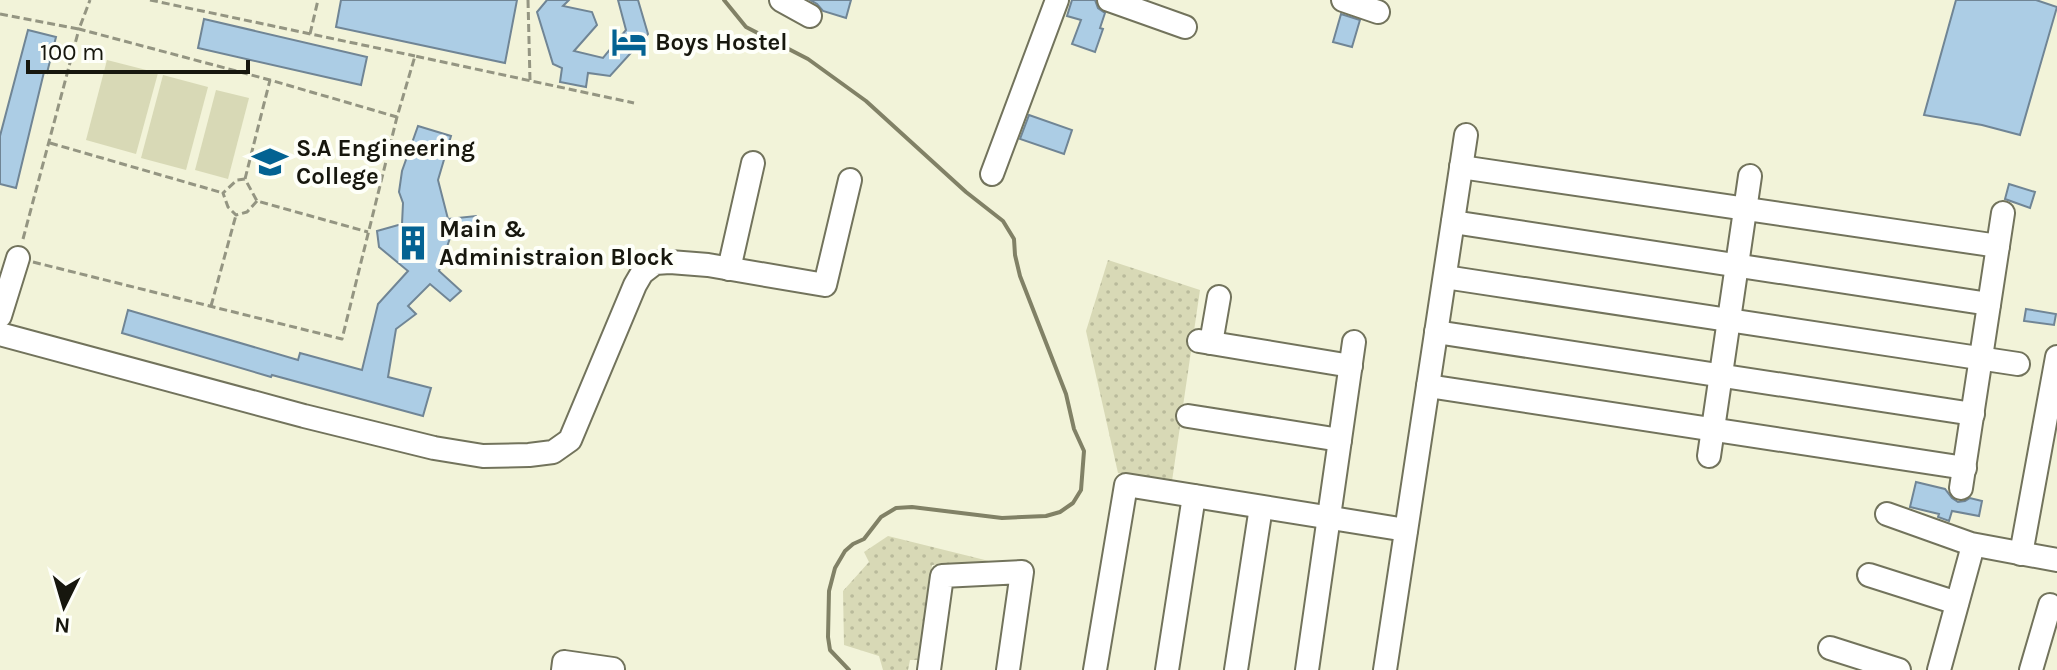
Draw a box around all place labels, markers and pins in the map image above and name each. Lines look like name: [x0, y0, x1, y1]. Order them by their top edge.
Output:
hotel icon: Boys Hostel: [610, 23, 648, 61]
place label: Boys Hostel: [655, 28, 788, 56]
place label: S.A Engineering College: [296, 134, 475, 190]
school or university icon: S.A Engineering College: [251, 143, 289, 181]
place label: Main & Administraion Block: [439, 215, 674, 271]
building icon: Main & Administraion Block: [394, 224, 432, 262]

